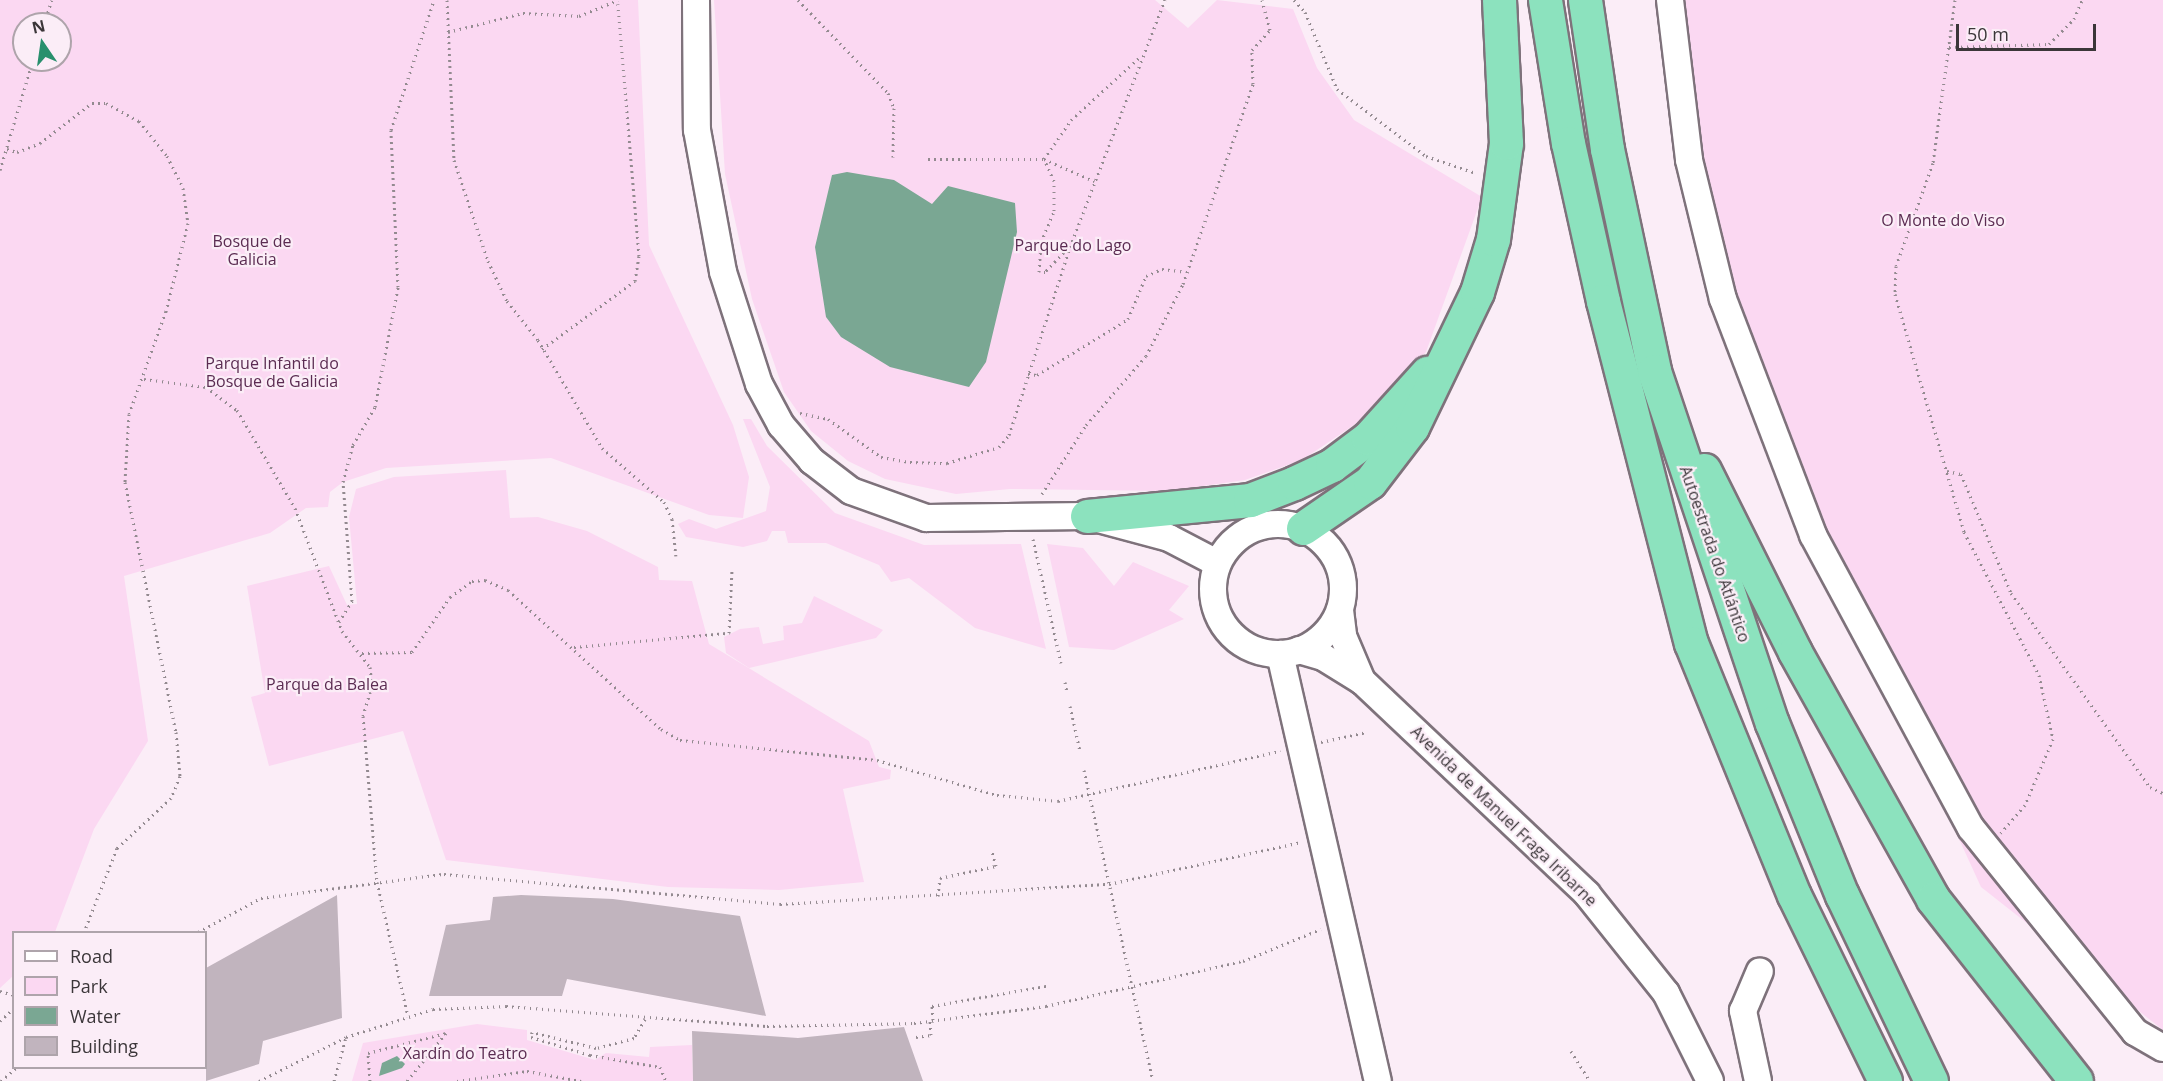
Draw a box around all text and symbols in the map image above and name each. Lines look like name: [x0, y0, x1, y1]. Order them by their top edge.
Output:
north arrow: [12, 12, 72, 72]
scale bar: [1959, 12, 2098, 50]
text: N: [30, 14, 47, 39]
text: 50 m: [1967, 22, 2009, 46]
park label: O Monte do Viso: [1881, 210, 2005, 230]
park label: Bosque de Galicia: [212, 231, 292, 269]
park label: Parque do Lago: [1015, 235, 1131, 255]
park label: Parque Infantil do Bosque de Galicia: [205, 353, 339, 391]
street label: Autoestrada do Atlántico: [1676, 463, 1754, 645]
park label: Parque da Balea: [266, 674, 388, 694]
street label: Avenida de Manuel Fraga Iribarne: [1407, 722, 1601, 910]
legend: [12, 931, 207, 1069]
text: Road: [70, 944, 113, 968]
text: Park: [70, 974, 108, 998]
text: Water: [70, 1004, 121, 1028]
text: Building: [70, 1034, 138, 1058]
park label: Xardín do Teatro: [403, 1043, 527, 1063]

